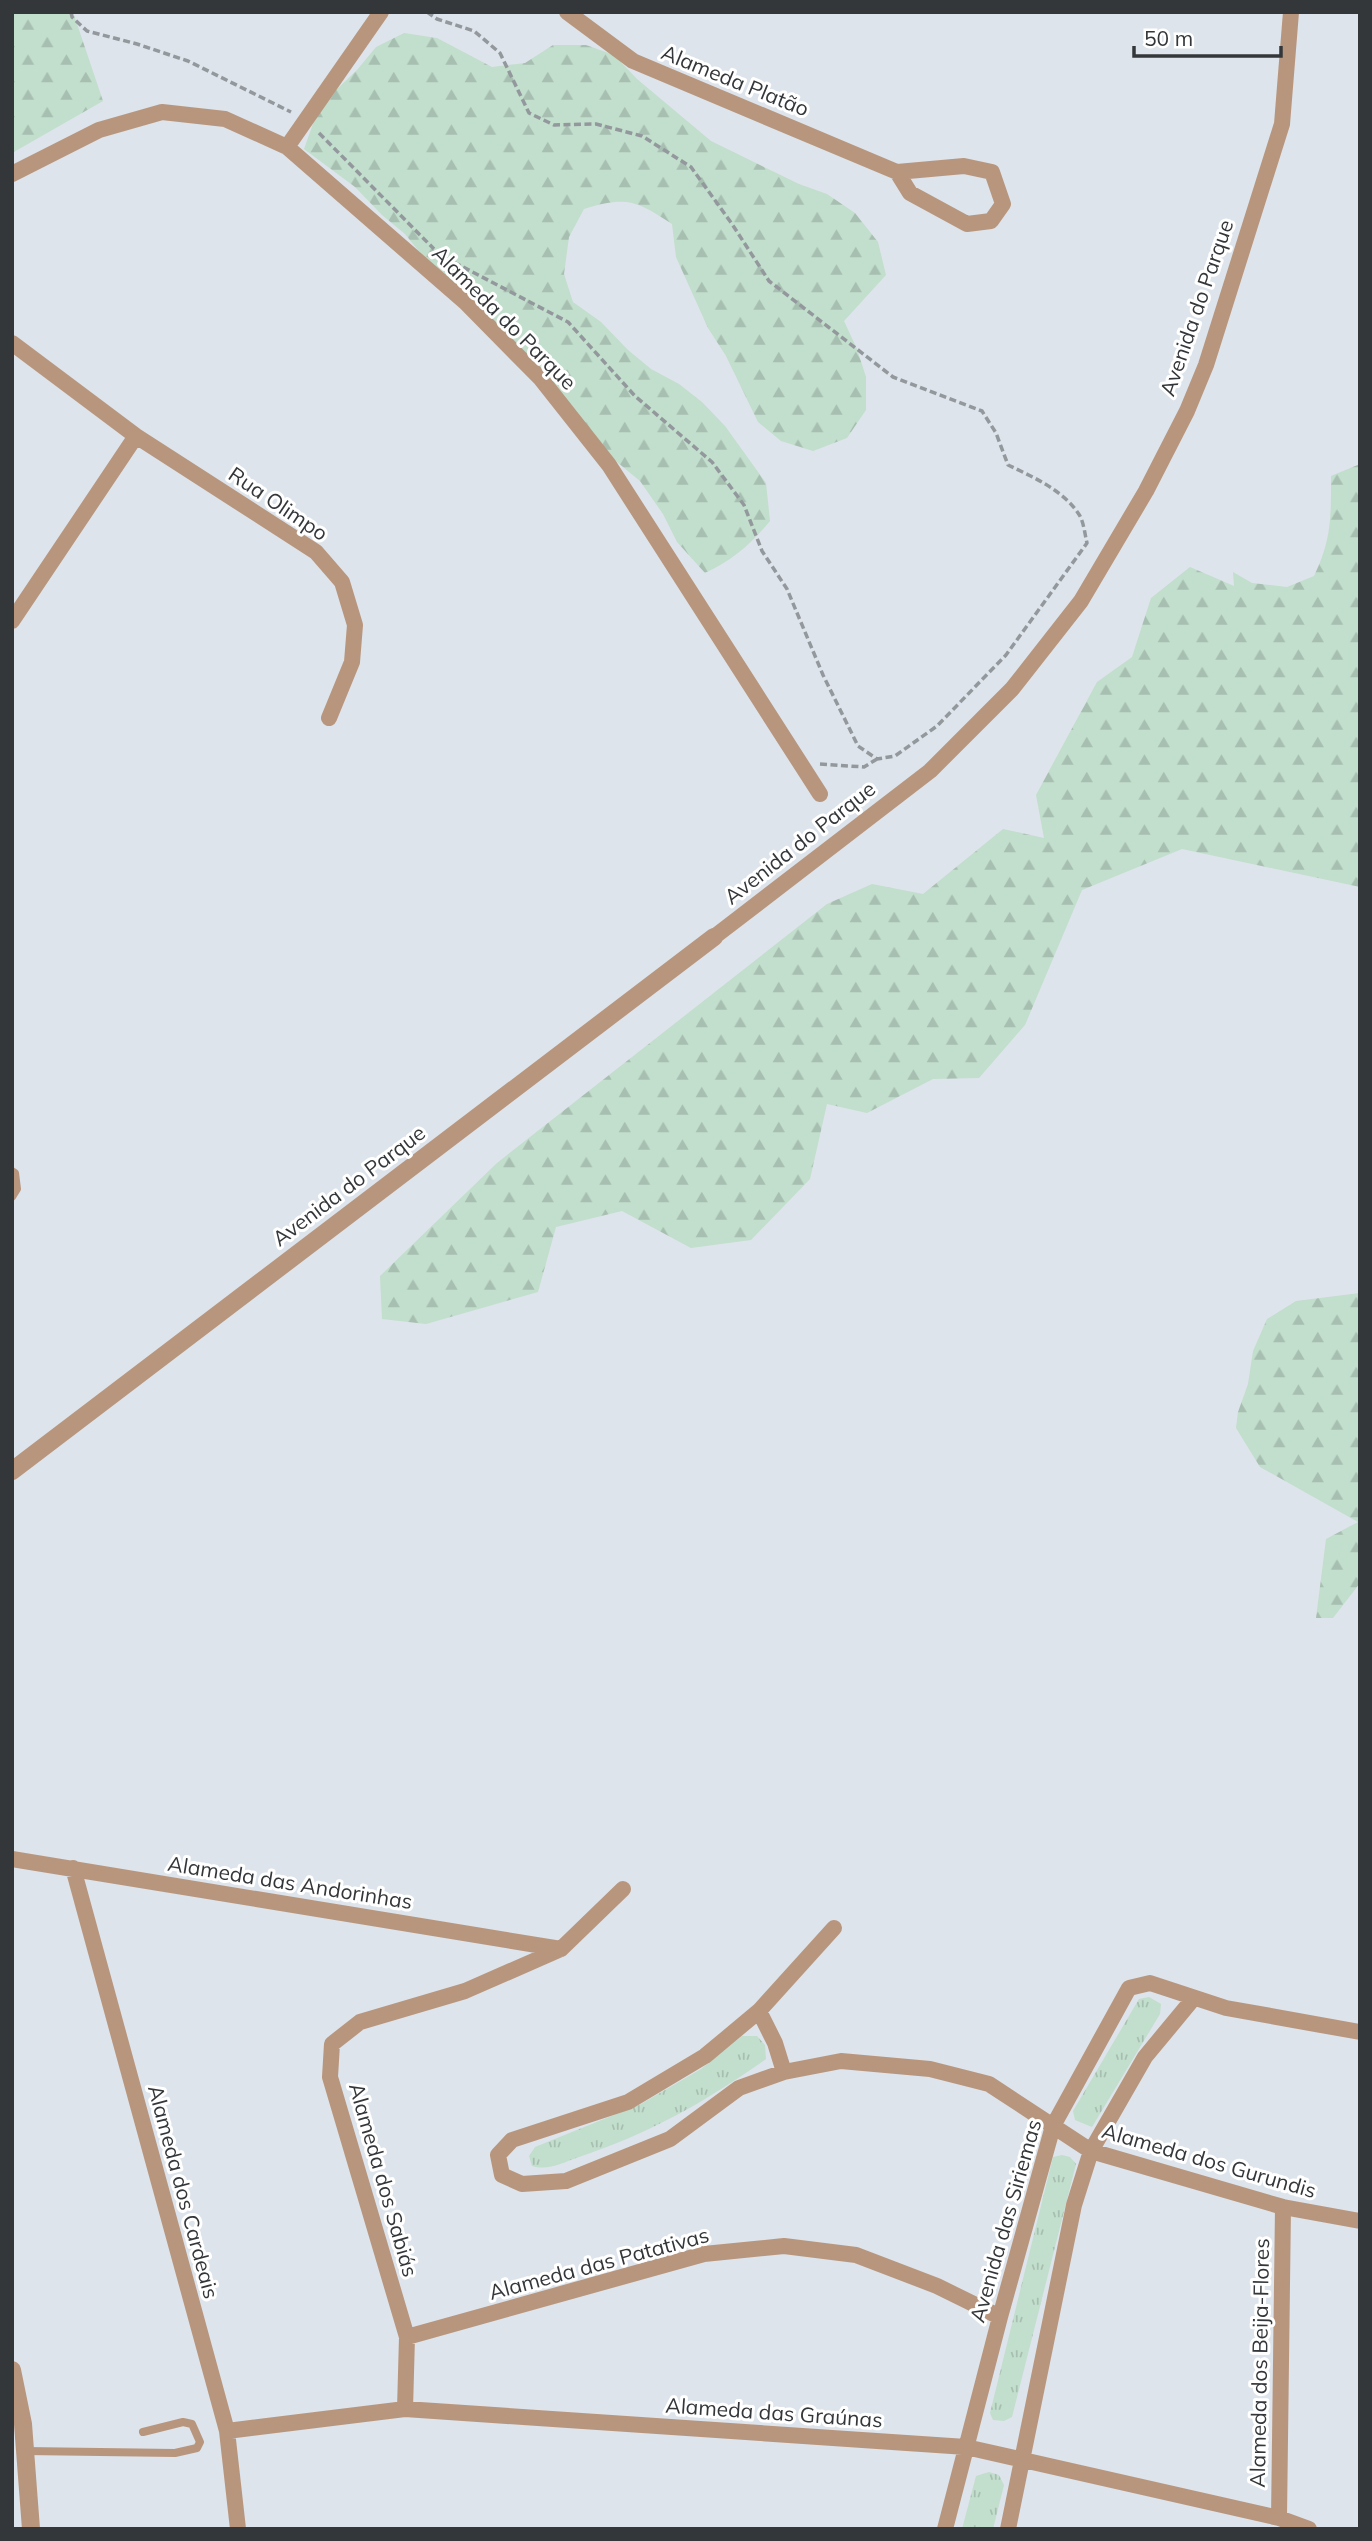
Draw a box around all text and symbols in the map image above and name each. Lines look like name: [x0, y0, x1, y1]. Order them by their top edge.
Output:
scale bar: [1134, 14, 1281, 58]
text: 50 m: [1144, 25, 1193, 51]
street label: Alameda Platão: [658, 39, 813, 121]
street label: Avenida do Parque: [1154, 216, 1238, 399]
street label: Alameda do Parque: [427, 240, 582, 395]
street label: Rua Olimpo: [224, 461, 333, 546]
street label: Avenida do Parque: [719, 775, 880, 909]
street label: Avenida do Parque: [267, 1119, 430, 1251]
street label: Alameda das Andorinhas: [166, 1850, 414, 1914]
street label: Alameda dos Sabiás: [344, 2080, 424, 2280]
street label: Alameda dos Cardeais: [143, 2082, 225, 2301]
street label: Avenida das Siriemas: [964, 2116, 1046, 2325]
street label: Alameda dos Gurundis: [1099, 2117, 1319, 2203]
street label: Alameda das Patativas: [486, 2221, 712, 2305]
street label: Alameda dos Beija-Flores: [1244, 2238, 1274, 2488]
street label: Alameda das Graúnas: [665, 2391, 884, 2433]

